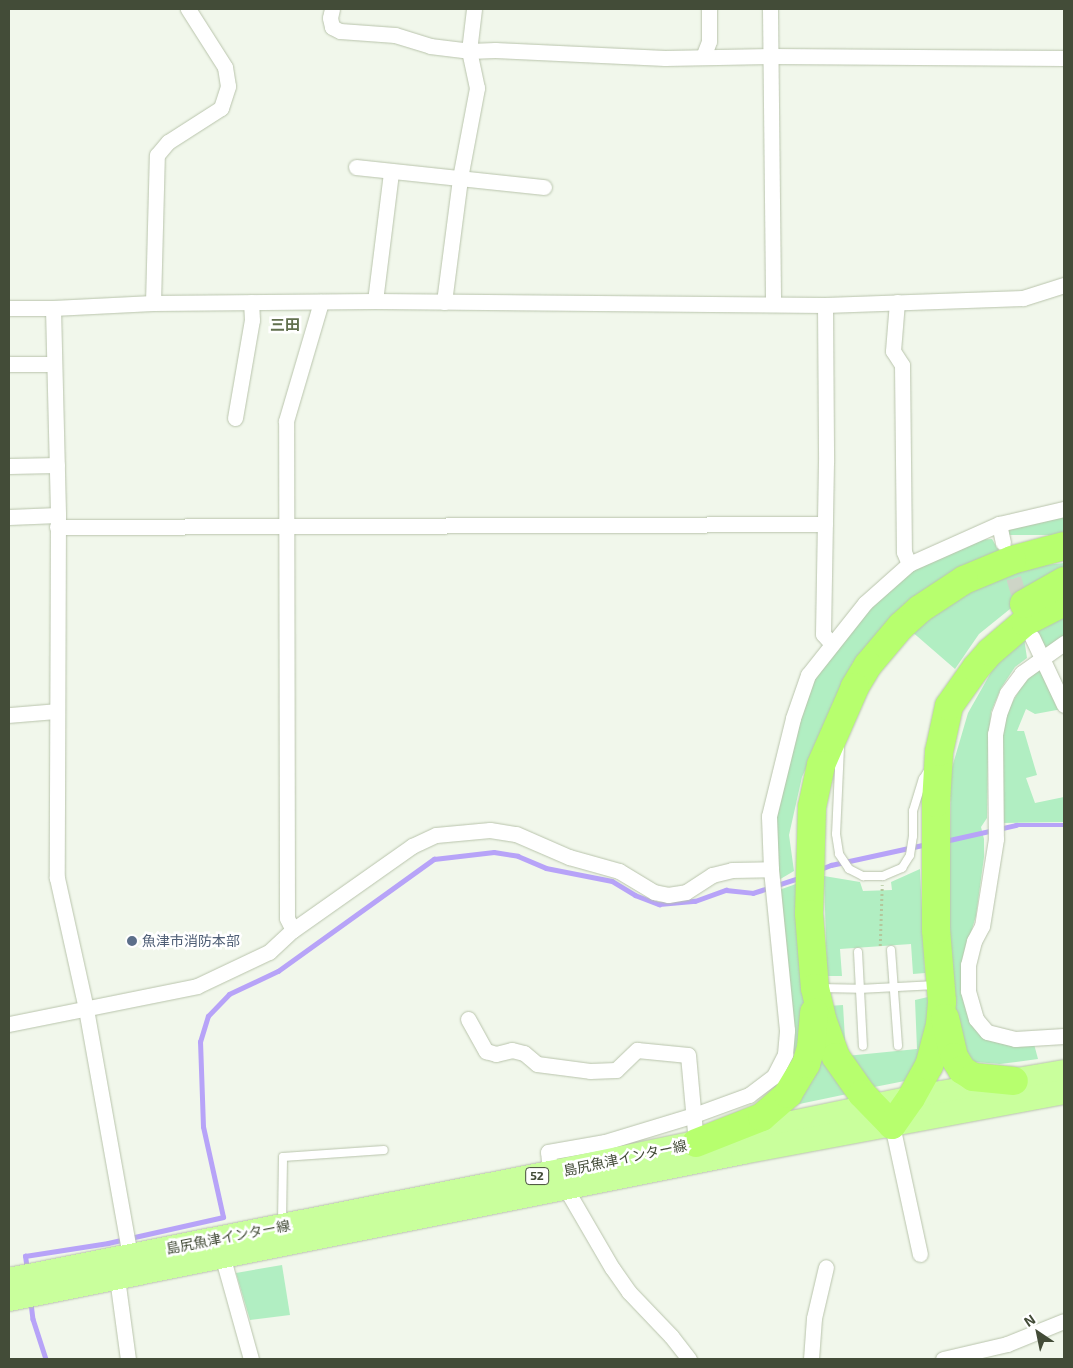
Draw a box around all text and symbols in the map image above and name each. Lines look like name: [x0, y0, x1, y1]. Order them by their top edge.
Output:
district label: 三田: [270, 316, 300, 334]
place label: 魚津市消防本部: [142, 933, 240, 949]
marker: 魚津市消防本部: [126, 935, 138, 947]
street label: 島尻魚津インター線: [562, 1137, 688, 1179]
road number: 52: [524, 1166, 550, 1186]
street label: 島尻魚津インター線: [165, 1217, 291, 1257]
north arrow: [1013, 1308, 1063, 1358]
text: N: [1020, 1310, 1038, 1330]

